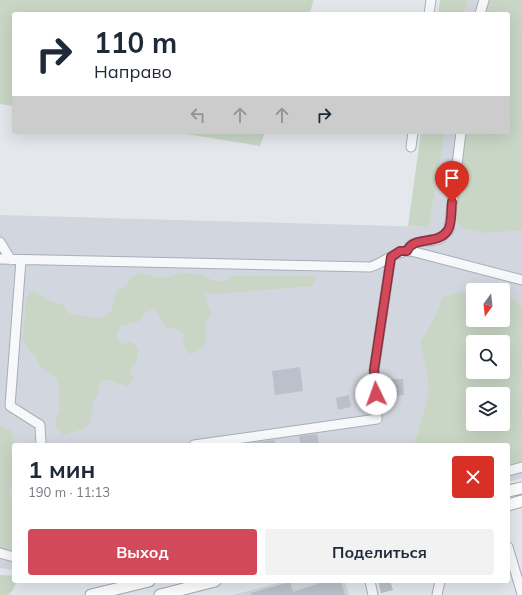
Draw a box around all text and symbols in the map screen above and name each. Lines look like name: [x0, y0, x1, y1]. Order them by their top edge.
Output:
text: 110 m: [94, 25, 177, 60]
icon: right: [28, 28, 80, 80]
text: Направо: [94, 60, 172, 83]
icon: left: [187, 104, 209, 126]
icon: ahead: [229, 104, 251, 126]
icon: ahead: [271, 104, 293, 126]
icon: right: [313, 104, 335, 126]
pin: [435, 161, 469, 202]
icon: arrive: [441, 167, 463, 189]
north arrow: [466, 283, 510, 327]
map controls: [466, 283, 510, 431]
button: search: [466, 335, 510, 379]
position arrow: [355, 373, 397, 415]
button: layers: [466, 387, 510, 431]
text: 1 мин: [28, 454, 95, 484]
button: close: [452, 456, 494, 498]
text: 190 m · 11:13: [28, 484, 110, 500]
button: Выход: [28, 529, 257, 575]
button: Поделиться: [265, 529, 494, 575]

